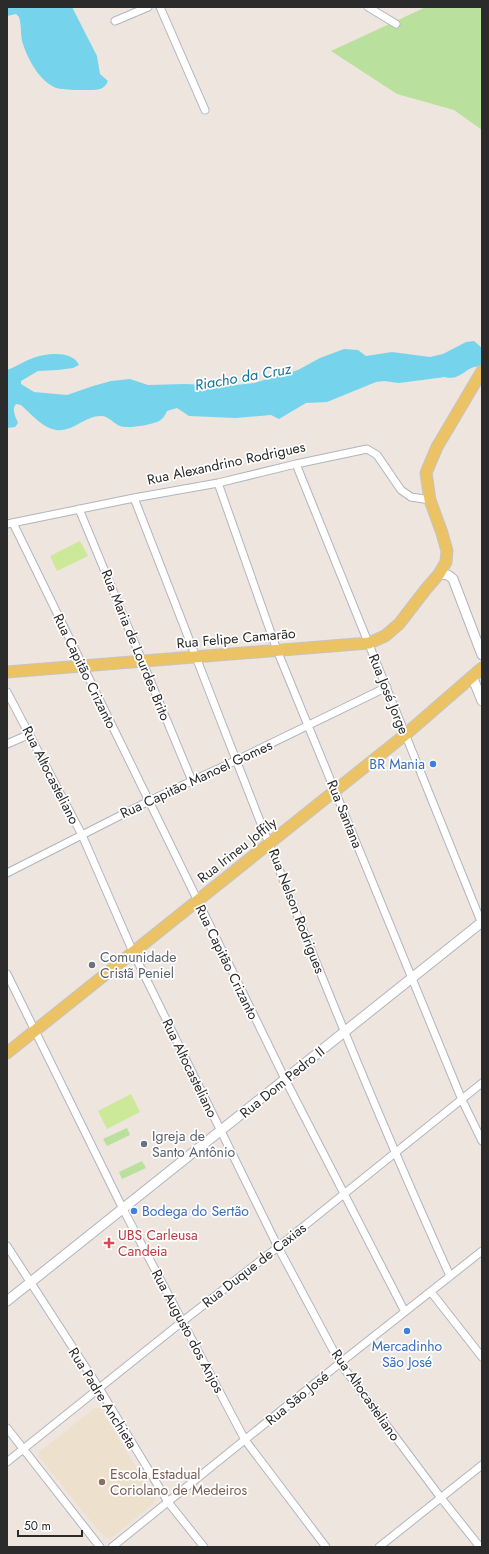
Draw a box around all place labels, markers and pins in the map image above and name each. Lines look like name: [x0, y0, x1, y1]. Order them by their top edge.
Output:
place label: BR Mania: [369, 754, 425, 774]
marker: BR Mania: [428, 759, 438, 769]
place label: Comunidade Cristã Peniel: [100, 947, 176, 983]
marker: Comunidade Cristã Peniel: [87, 960, 97, 970]
place label: Igreja de Santo Antônio: [152, 1126, 236, 1162]
marker: Igreja de Santo Antônio: [139, 1139, 149, 1149]
place label: Bodega do Sertão: [142, 1201, 249, 1221]
marker: Bodega do Sertão: [129, 1206, 139, 1216]
place label: UBS Carleusa Candeia: [118, 1225, 198, 1261]
marker: UBS Carleusa Candeia: [103, 1237, 115, 1249]
marker: Mercadinho São José: [402, 1326, 412, 1336]
place label: Mercadinho São José: [372, 1336, 443, 1372]
place label: Escola Estadual Coriolano de Medeiros: [110, 1464, 247, 1500]
marker: Escola Estadual Coriolano de Medeiros: [97, 1477, 107, 1487]

